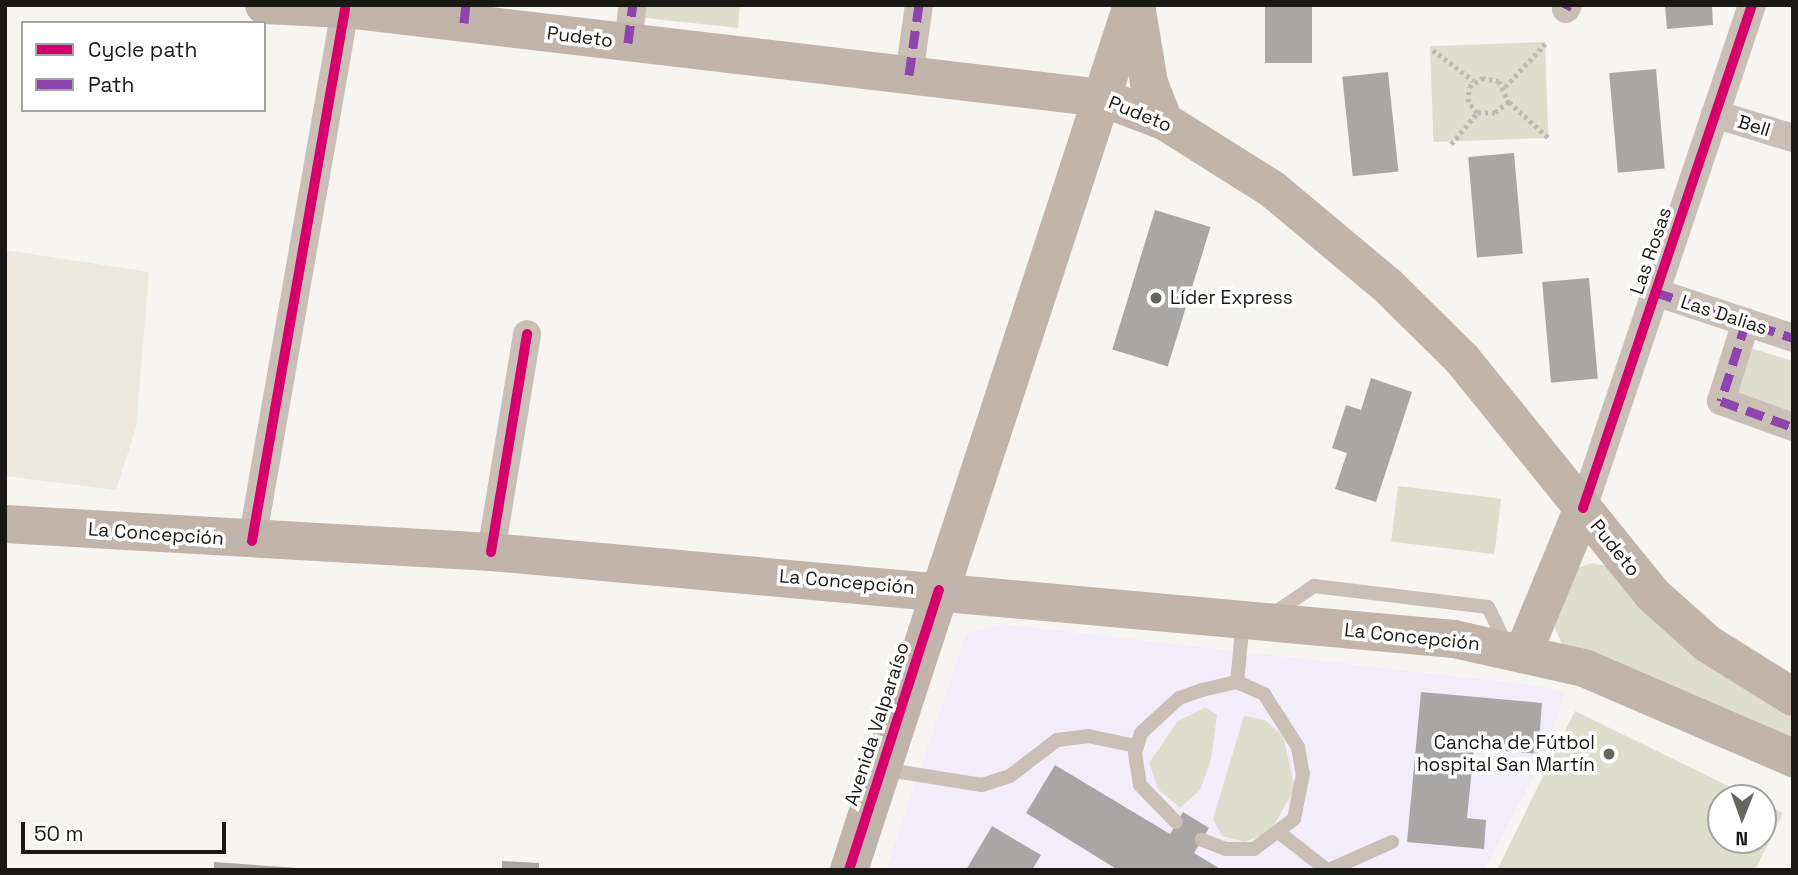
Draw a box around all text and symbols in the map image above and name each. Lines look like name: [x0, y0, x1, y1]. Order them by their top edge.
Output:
legend: [21, 21, 266, 112]
street label: Pudeto: [546, 22, 614, 52]
text: Cycle path: [88, 36, 197, 63]
text: Path: [88, 71, 134, 98]
street label: Pudeto: [1105, 91, 1175, 137]
street label: Bell: [1735, 110, 1773, 142]
street label: Las Rosas: [1625, 204, 1677, 298]
place label: Líder Express: [1170, 287, 1293, 309]
marker: Líder Express: [1148, 290, 1164, 306]
street label: Las Dalias: [1678, 290, 1770, 340]
street label: Pudeto: [1585, 515, 1645, 581]
street label: La Concepción: [87, 518, 225, 550]
street label: La Concepción: [778, 565, 916, 599]
street label: La Concepción: [1343, 619, 1481, 655]
street label: Avenida Valparaíso: [840, 639, 914, 809]
place label: Cancha de Fútbol hospital San Martín: [1417, 732, 1595, 776]
marker: Cancha de Fútbol hospital San Martín: [1601, 746, 1617, 762]
north arrow: [1707, 784, 1777, 854]
scale bar: [24, 808, 229, 852]
text: 50 m: [34, 820, 84, 847]
text: N: [1735, 826, 1748, 851]

